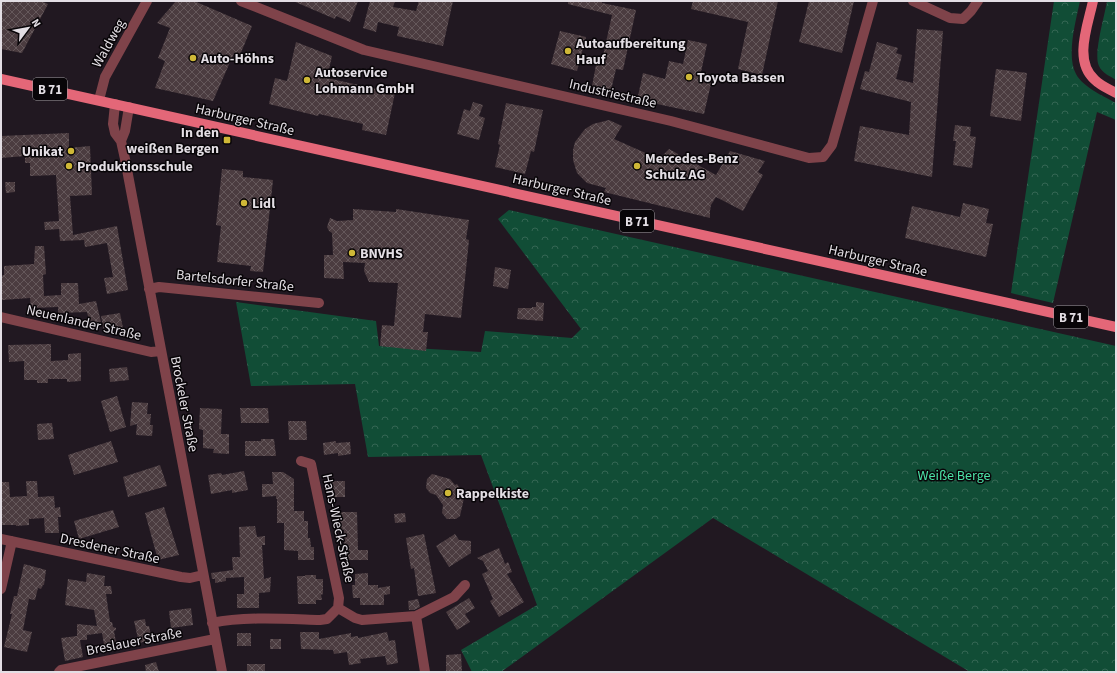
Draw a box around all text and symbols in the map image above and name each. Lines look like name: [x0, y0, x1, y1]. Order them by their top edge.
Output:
north arrow: [8, 8, 48, 48]
street label: Waldweg: [87, 15, 130, 72]
text: N: [28, 16, 44, 30]
place label: Autoaufbereitung Hauf: [575, 34, 686, 70]
marker: Autoaufbereitung Hauf: [563, 46, 573, 56]
place label: Auto-Höhns: [200, 49, 274, 69]
marker: Auto-Höhns: [188, 53, 198, 63]
place label: Autoservice Lohmann GmbH: [314, 63, 414, 99]
place label: Toyota Bassen: [697, 68, 785, 88]
marker: Toyota Bassen: [684, 72, 694, 82]
street label: Industriestraße: [567, 74, 659, 114]
marker: Autoservice Lohmann GmbH: [302, 75, 312, 85]
road number: B 71: [33, 78, 67, 100]
street label: Harburger Straße: [193, 99, 296, 141]
place label: In den weißen Bergen: [127, 123, 219, 159]
marker: In den weißen Bergen: [222, 135, 232, 145]
place label: Unikat: [22, 142, 64, 162]
marker: Unikat: [66, 146, 76, 156]
place label: Mercedes-Benz Schulz AG: [645, 149, 739, 185]
place label: Produktionsschule: [77, 157, 193, 177]
marker: Produktionsschule: [64, 161, 74, 171]
marker: Mercedes-Benz Schulz AG: [632, 161, 642, 171]
street label: Harburger Straße: [510, 169, 613, 211]
place label: Lidl: [252, 194, 275, 214]
marker: Lidl: [239, 198, 249, 208]
road number: B 71: [620, 210, 654, 232]
street label: Harburger Straße: [826, 240, 929, 282]
place label: BNVHS: [360, 244, 403, 264]
marker: BNVHS: [347, 248, 357, 258]
street label: Bartelsdorfer Straße: [175, 265, 295, 297]
street label: Neuenlander Straße: [24, 300, 143, 346]
road number: B 71: [1054, 306, 1088, 328]
street label: Brockeler Straße: [165, 355, 203, 454]
park label: Weiße Berge: [918, 466, 991, 486]
street label: Hans-Wieck-Straße: [317, 472, 359, 584]
place label: Rappelkiste: [456, 484, 529, 504]
marker: Rappelkiste: [443, 488, 453, 498]
street label: Dresdener Straße: [58, 529, 162, 569]
street label: Breslauer Straße: [85, 623, 184, 661]

